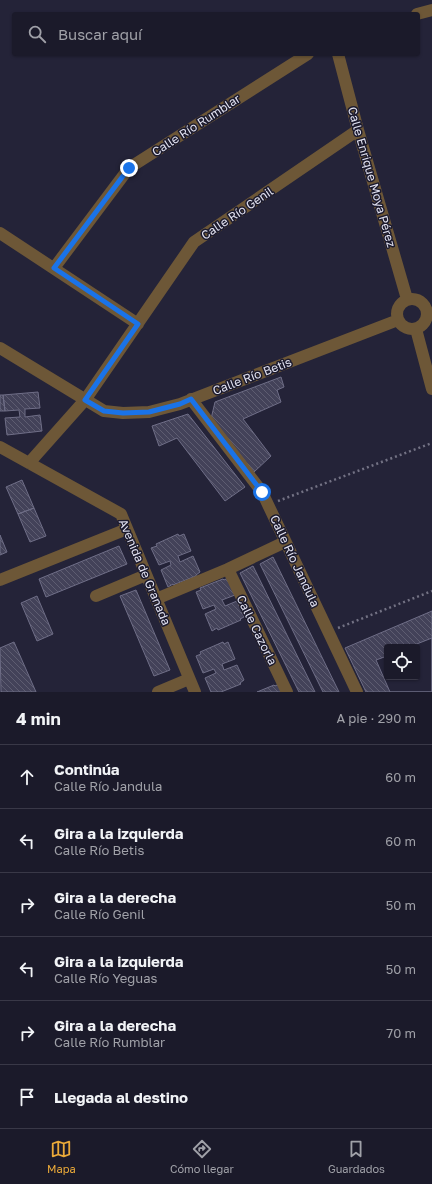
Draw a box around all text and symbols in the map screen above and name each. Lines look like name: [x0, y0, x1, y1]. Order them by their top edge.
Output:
search box: [12, 12, 420, 56]
icon: search: [26, 23, 48, 45]
text: Buscar aquí: [58, 25, 142, 43]
street label: Calle Río Rumblar: [149, 91, 243, 159]
street label: Calle Enrique Moya Pérez: [345, 105, 399, 249]
route end: [120, 159, 138, 177]
street label: Calle Río Genil: [198, 183, 276, 243]
street label: Calle Río Betis: [210, 354, 294, 398]
route start: [253, 483, 271, 501]
street label: Calle Río Jandula: [267, 512, 323, 610]
street label: Avenida de Granada: [116, 517, 174, 627]
street label: Calle Cazorla: [234, 593, 280, 667]
map controls: [384, 644, 420, 680]
button: locate: [384, 644, 420, 680]
text: 4 min: [16, 708, 61, 729]
text: A pie · 290 m: [336, 710, 416, 726]
text: Continúa: [54, 760, 120, 778]
icon: ahead: [16, 766, 38, 788]
text: 60 m: [385, 769, 416, 785]
text: Calle Río Jandula: [54, 778, 162, 794]
text: Gira a la izquierda: [54, 824, 184, 842]
icon: left: [16, 830, 38, 852]
text: 60 m: [385, 833, 416, 849]
text: Calle Río Betis: [54, 842, 144, 858]
text: Gira a la derecha: [54, 888, 176, 906]
icon: right: [16, 894, 38, 916]
text: 50 m: [386, 897, 416, 913]
text: Calle Río Genil: [54, 906, 145, 922]
text: Gira a la izquierda: [54, 952, 184, 970]
icon: left: [16, 958, 38, 980]
text: 50 m: [386, 961, 416, 977]
text: Calle Río Yeguas: [54, 970, 157, 986]
text: Gira a la derecha: [54, 1016, 176, 1034]
icon: right: [16, 1022, 38, 1044]
text: 70 m: [386, 1025, 416, 1041]
text: Calle Río Rumblar: [54, 1034, 165, 1050]
icon: arrive: [16, 1086, 38, 1108]
text: Llegada al destino: [54, 1088, 188, 1106]
tab: Mapa: [47, 1138, 76, 1175]
tab: Cómo llegar: [170, 1138, 234, 1175]
tab: Guardados: [328, 1138, 385, 1175]

